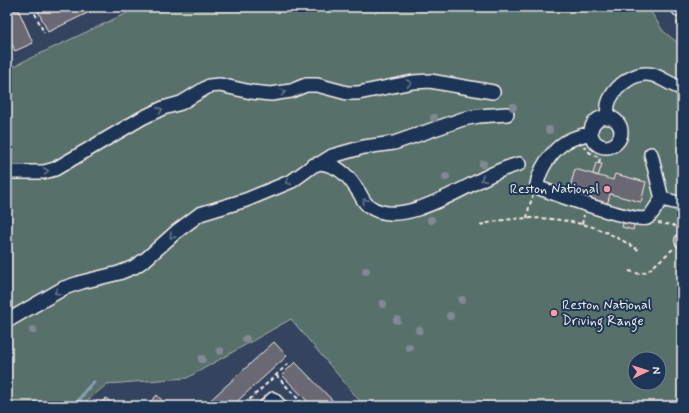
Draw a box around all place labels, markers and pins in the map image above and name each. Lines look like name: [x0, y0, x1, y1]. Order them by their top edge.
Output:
place label: Reston National: [510, 180, 599, 198]
marker: Reston National: [602, 184, 612, 194]
place label: Reston National Driving Range: [562, 296, 651, 332]
marker: Reston National Driving Range: [549, 308, 559, 318]

